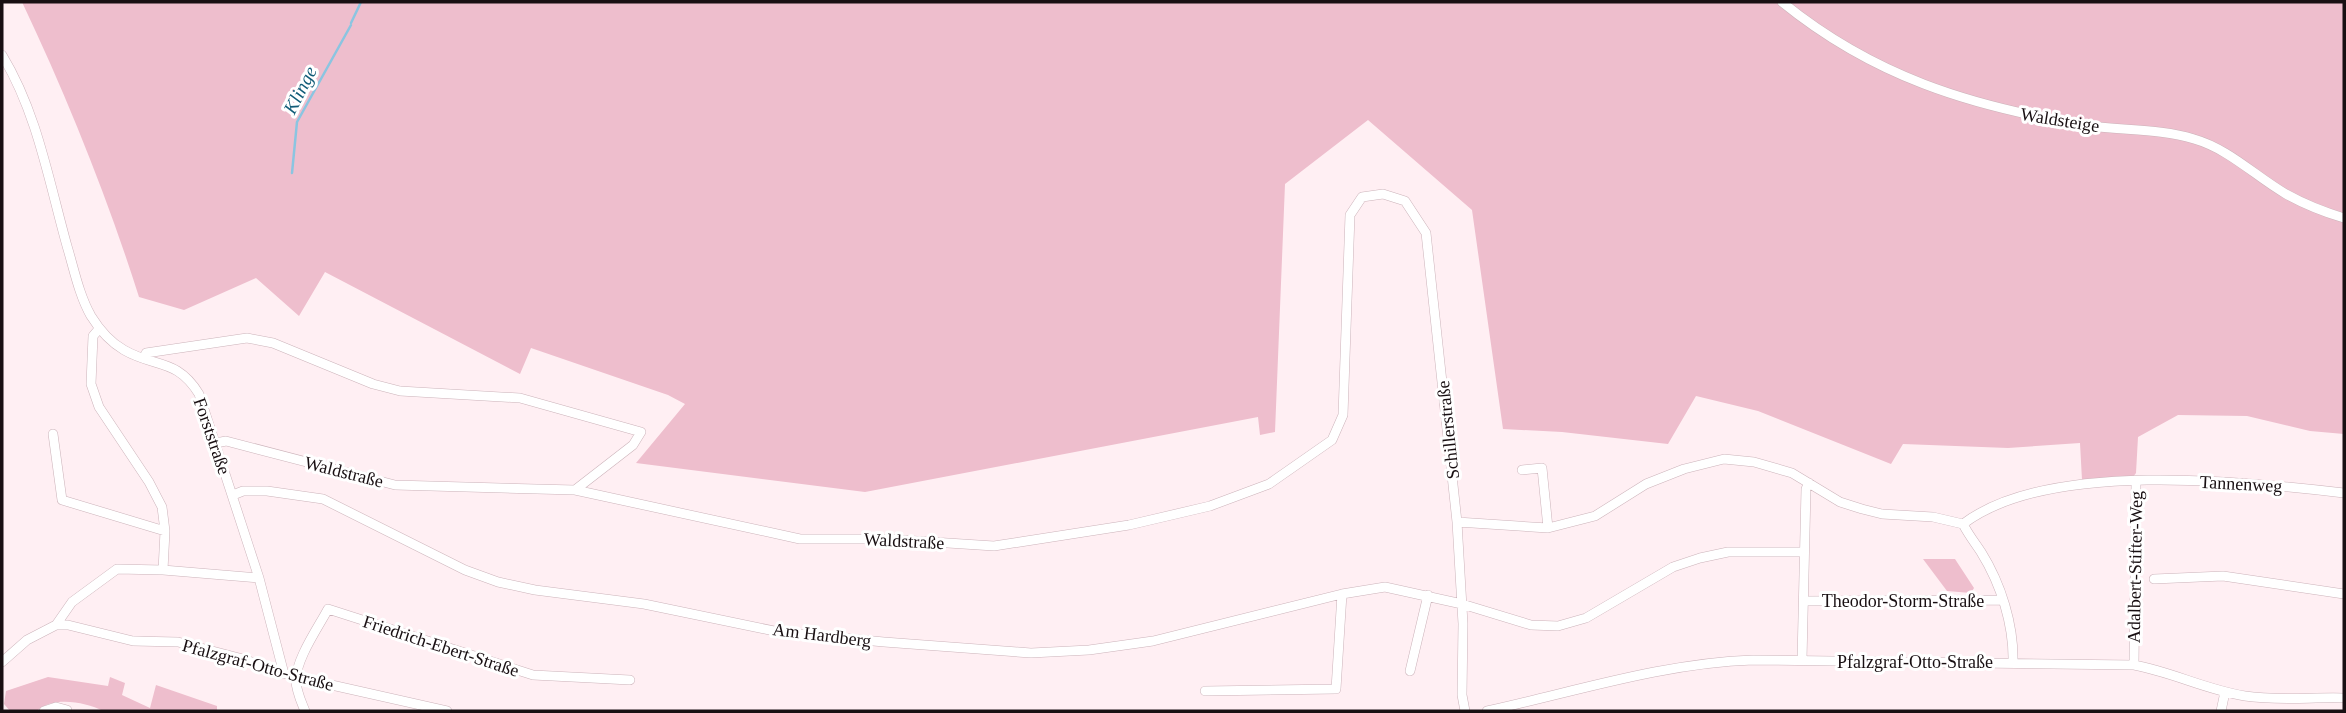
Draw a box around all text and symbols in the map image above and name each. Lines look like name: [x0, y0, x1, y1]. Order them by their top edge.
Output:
water label: Klinge: [279, 63, 321, 118]
street label: Waldsteige: [2019, 104, 2101, 136]
street label: Schillerstraße: [1433, 380, 1463, 480]
street label: Forststraße: [190, 395, 234, 477]
street label: Waldstraße: [303, 453, 385, 491]
street label: Tannenweg: [2199, 472, 2283, 496]
street label: Adalbert-Stifter-Weg: [2124, 491, 2146, 643]
street label: Waldstraße: [863, 529, 945, 553]
street label: Theodor-Storm-Straße: [1822, 591, 1984, 611]
street label: Friedrich-Ebert-Straße: [360, 611, 522, 681]
street label: Am Hardberg: [772, 619, 872, 651]
street label: Pfalzgraf-Otto-Straße: [180, 635, 336, 695]
street label: Pfalzgraf-Otto-Straße: [1837, 652, 1993, 672]

